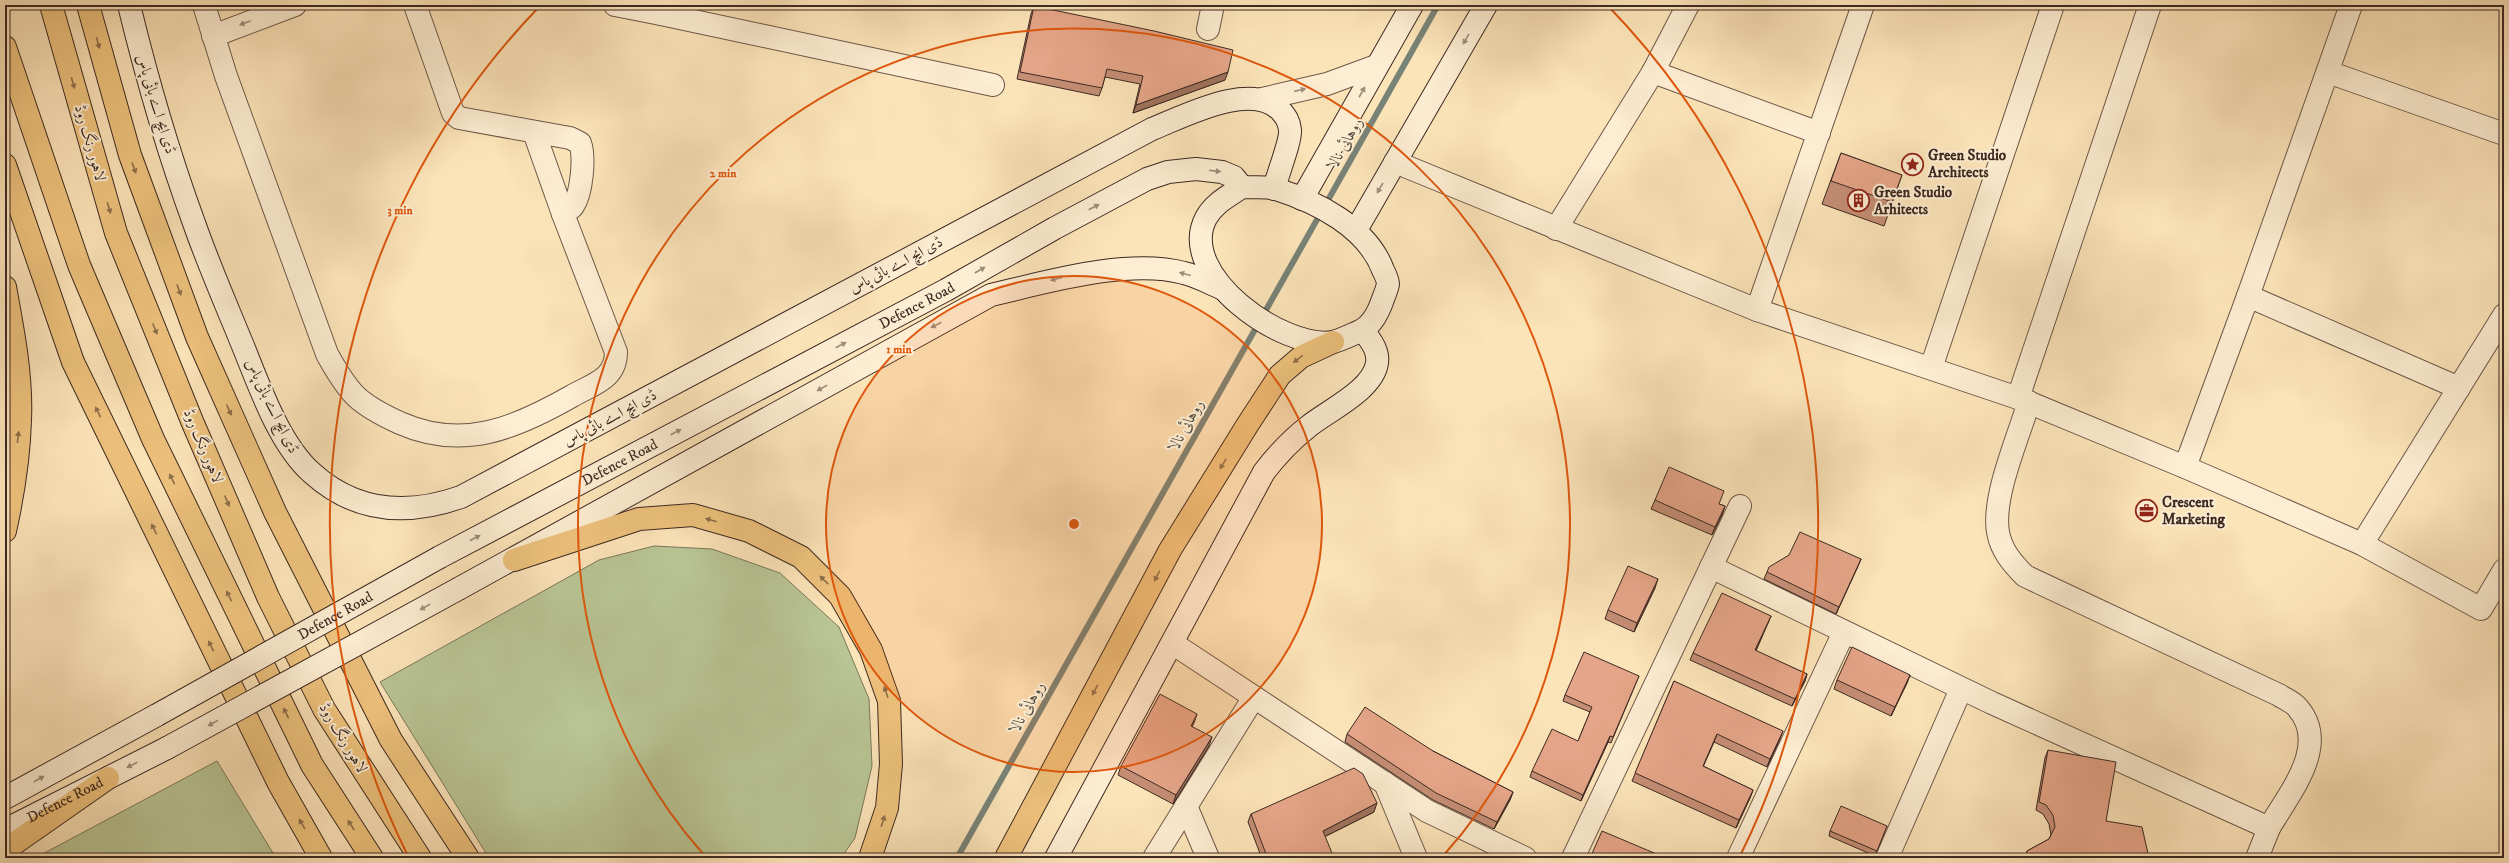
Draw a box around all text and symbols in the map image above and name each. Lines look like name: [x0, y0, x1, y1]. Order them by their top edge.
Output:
one-way arrow: [239, 21, 251, 27]
one-way arrow: [1463, 33, 1470, 45]
one-way arrow: [95, 37, 101, 49]
street label: ڈی ایچ اے بائی پاس: [128, 52, 180, 157]
one-way arrow: [70, 77, 76, 89]
one-way arrow: [1358, 86, 1365, 98]
one-way arrow: [1294, 87, 1306, 93]
street label: لاہور رنگ روڈ: [70, 102, 111, 183]
water label: روہائی نالا: [1322, 114, 1367, 173]
place label: Green Studio Architects: [1927, 146, 2007, 182]
place icon: Green Studio Architects: [1899, 151, 1925, 177]
one-way arrow: [132, 162, 138, 174]
text: 2 min: [710, 166, 737, 181]
one-way arrow: [1209, 168, 1221, 175]
one-way arrow: [1377, 182, 1384, 194]
place label: Green Studio Arhitects: [1873, 183, 1953, 219]
building icon: Green Studio Arhitects: [1845, 188, 1871, 214]
one-way arrow: [106, 202, 112, 214]
text: 3 min: [387, 203, 413, 218]
one-way arrow: [1088, 204, 1099, 211]
street label: ڈی ایچ اے بائی پاس: [846, 232, 948, 301]
one-way arrow: [974, 267, 986, 274]
one-way arrow: [1179, 271, 1191, 277]
street label: Defence Road: [876, 277, 958, 333]
one-way arrow: [1050, 277, 1063, 283]
one-way arrow: [177, 284, 183, 296]
one-way arrow: [930, 322, 942, 328]
one-way arrow: [153, 324, 159, 336]
one-way arrow: [835, 342, 847, 348]
text: 1 min: [886, 342, 912, 357]
street label: ڈی ایچ اے بائی پاس: [237, 355, 303, 458]
one-way arrow: [1293, 355, 1304, 363]
street label: ڈی ایچ اے بائی پاس: [560, 385, 662, 454]
one-way arrow: [816, 385, 828, 392]
water label: روہائی نالا: [1163, 396, 1208, 455]
one-way arrow: [226, 404, 232, 415]
street label: لاہور رنگ روڈ: [179, 406, 228, 486]
one-way arrow: [94, 407, 101, 418]
one-way arrow: [671, 429, 682, 435]
one-way arrow: [15, 431, 22, 443]
street label: Defence Road: [578, 434, 661, 490]
one-way arrow: [1219, 459, 1227, 469]
one-way arrow: [169, 473, 175, 485]
place label: Crescent Marketing: [2162, 493, 2226, 529]
one-way arrow: [224, 495, 230, 507]
office icon: Crescent Marketing: [2134, 498, 2160, 524]
one-way arrow: [705, 517, 717, 523]
centre of rings: [1067, 517, 1081, 531]
one-way arrow: [151, 523, 158, 535]
one-way arrow: [469, 535, 481, 542]
one-way arrow: [1153, 570, 1160, 581]
one-way arrow: [819, 575, 829, 585]
street label: Defence Road: [294, 587, 376, 644]
one-way arrow: [226, 590, 232, 602]
one-way arrow: [420, 603, 431, 610]
one-way arrow: [208, 640, 214, 652]
water label: روہائی نالا: [1004, 678, 1049, 737]
one-way arrow: [1092, 684, 1099, 696]
one-way arrow: [883, 686, 889, 698]
street label: لاہور رنگ روڈ: [315, 699, 372, 777]
one-way arrow: [283, 707, 289, 718]
one-way arrow: [207, 719, 219, 726]
one-way arrow: [127, 762, 138, 768]
street label: Defence Road: [23, 772, 107, 827]
one-way arrow: [33, 776, 45, 783]
one-way arrow: [880, 815, 886, 827]
one-way arrow: [298, 818, 305, 830]
one-way arrow: [347, 819, 354, 831]

